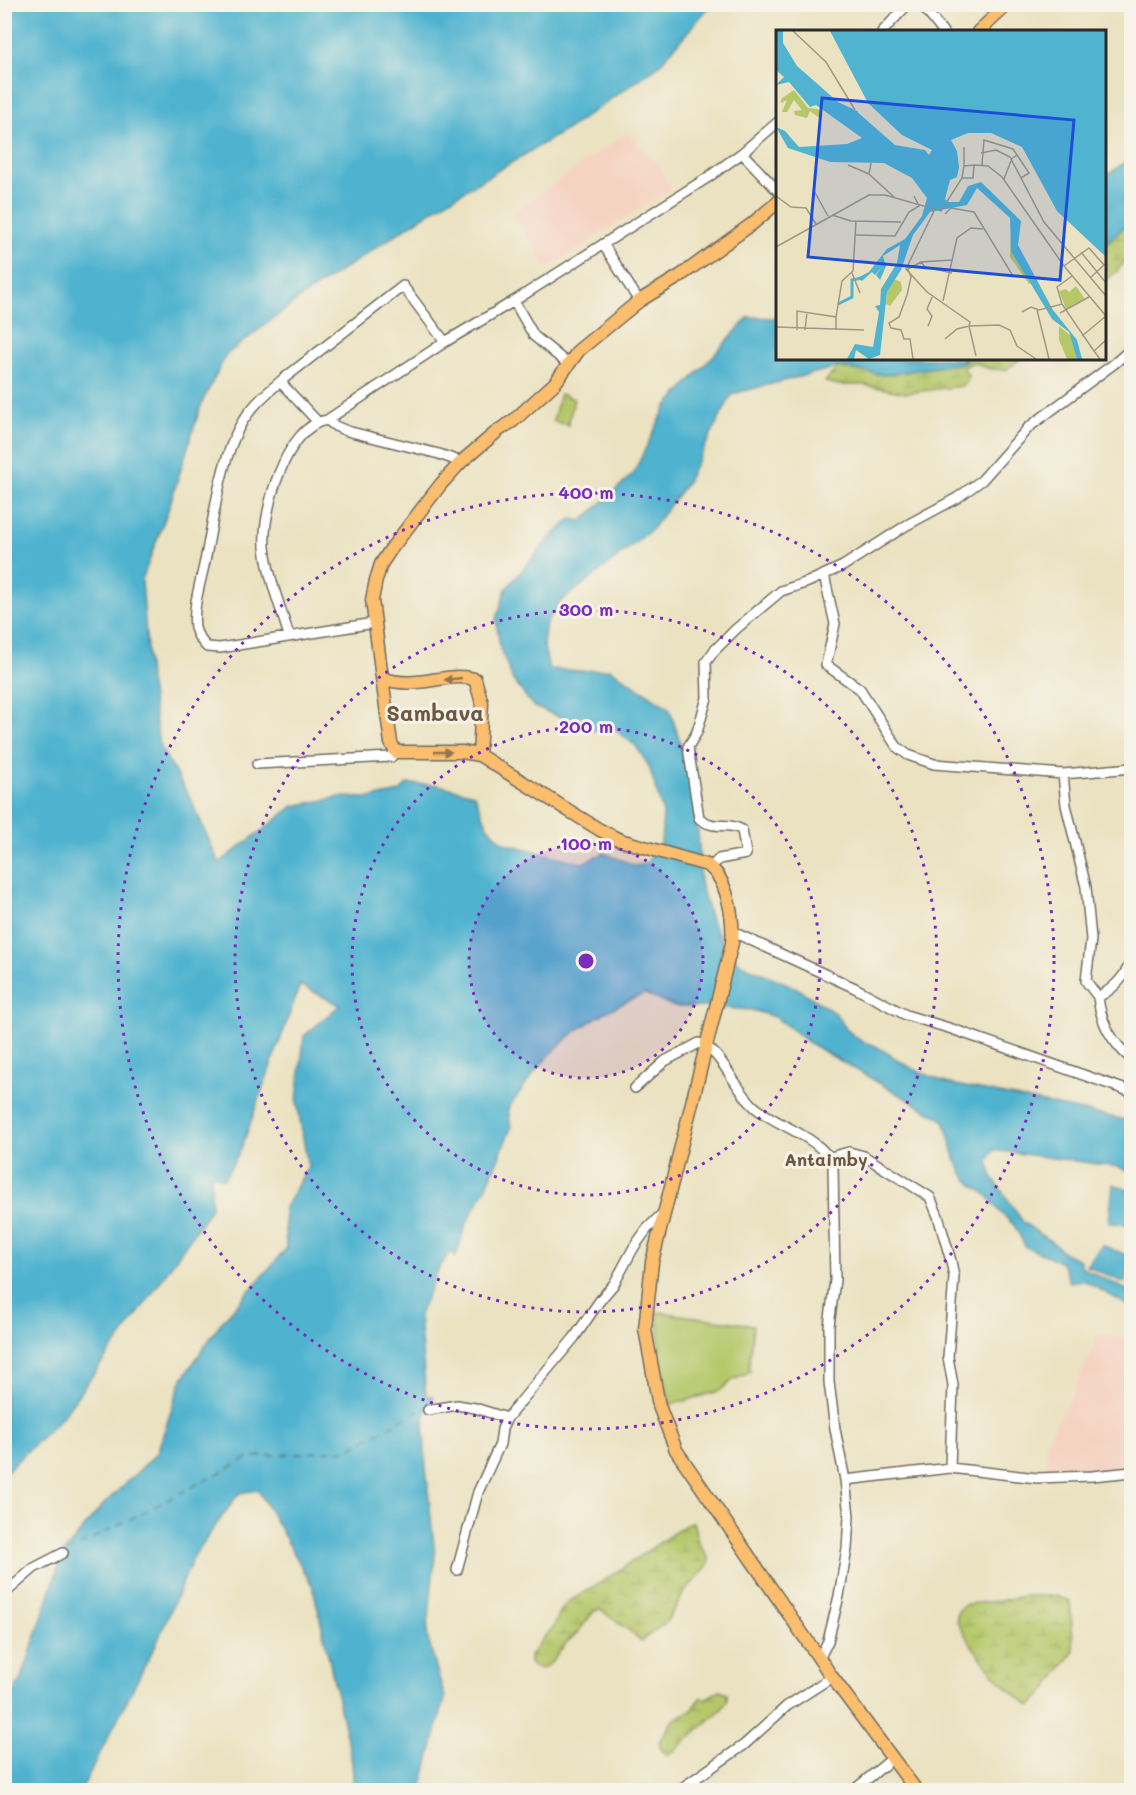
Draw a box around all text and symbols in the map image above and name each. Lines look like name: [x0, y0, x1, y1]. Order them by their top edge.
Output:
inset map: [776, 30, 1106, 360]
text: 400 m: [558, 480, 614, 504]
text: 300 m: [559, 597, 613, 621]
one-way arrow: [443, 674, 462, 683]
district label: Sambava: [386, 698, 484, 727]
text: 200 m: [559, 714, 613, 738]
one-way arrow: [434, 747, 453, 757]
text: 100 m: [560, 831, 612, 855]
centre of rings: [576, 951, 596, 971]
district label: Antaimby: [784, 1147, 868, 1171]

